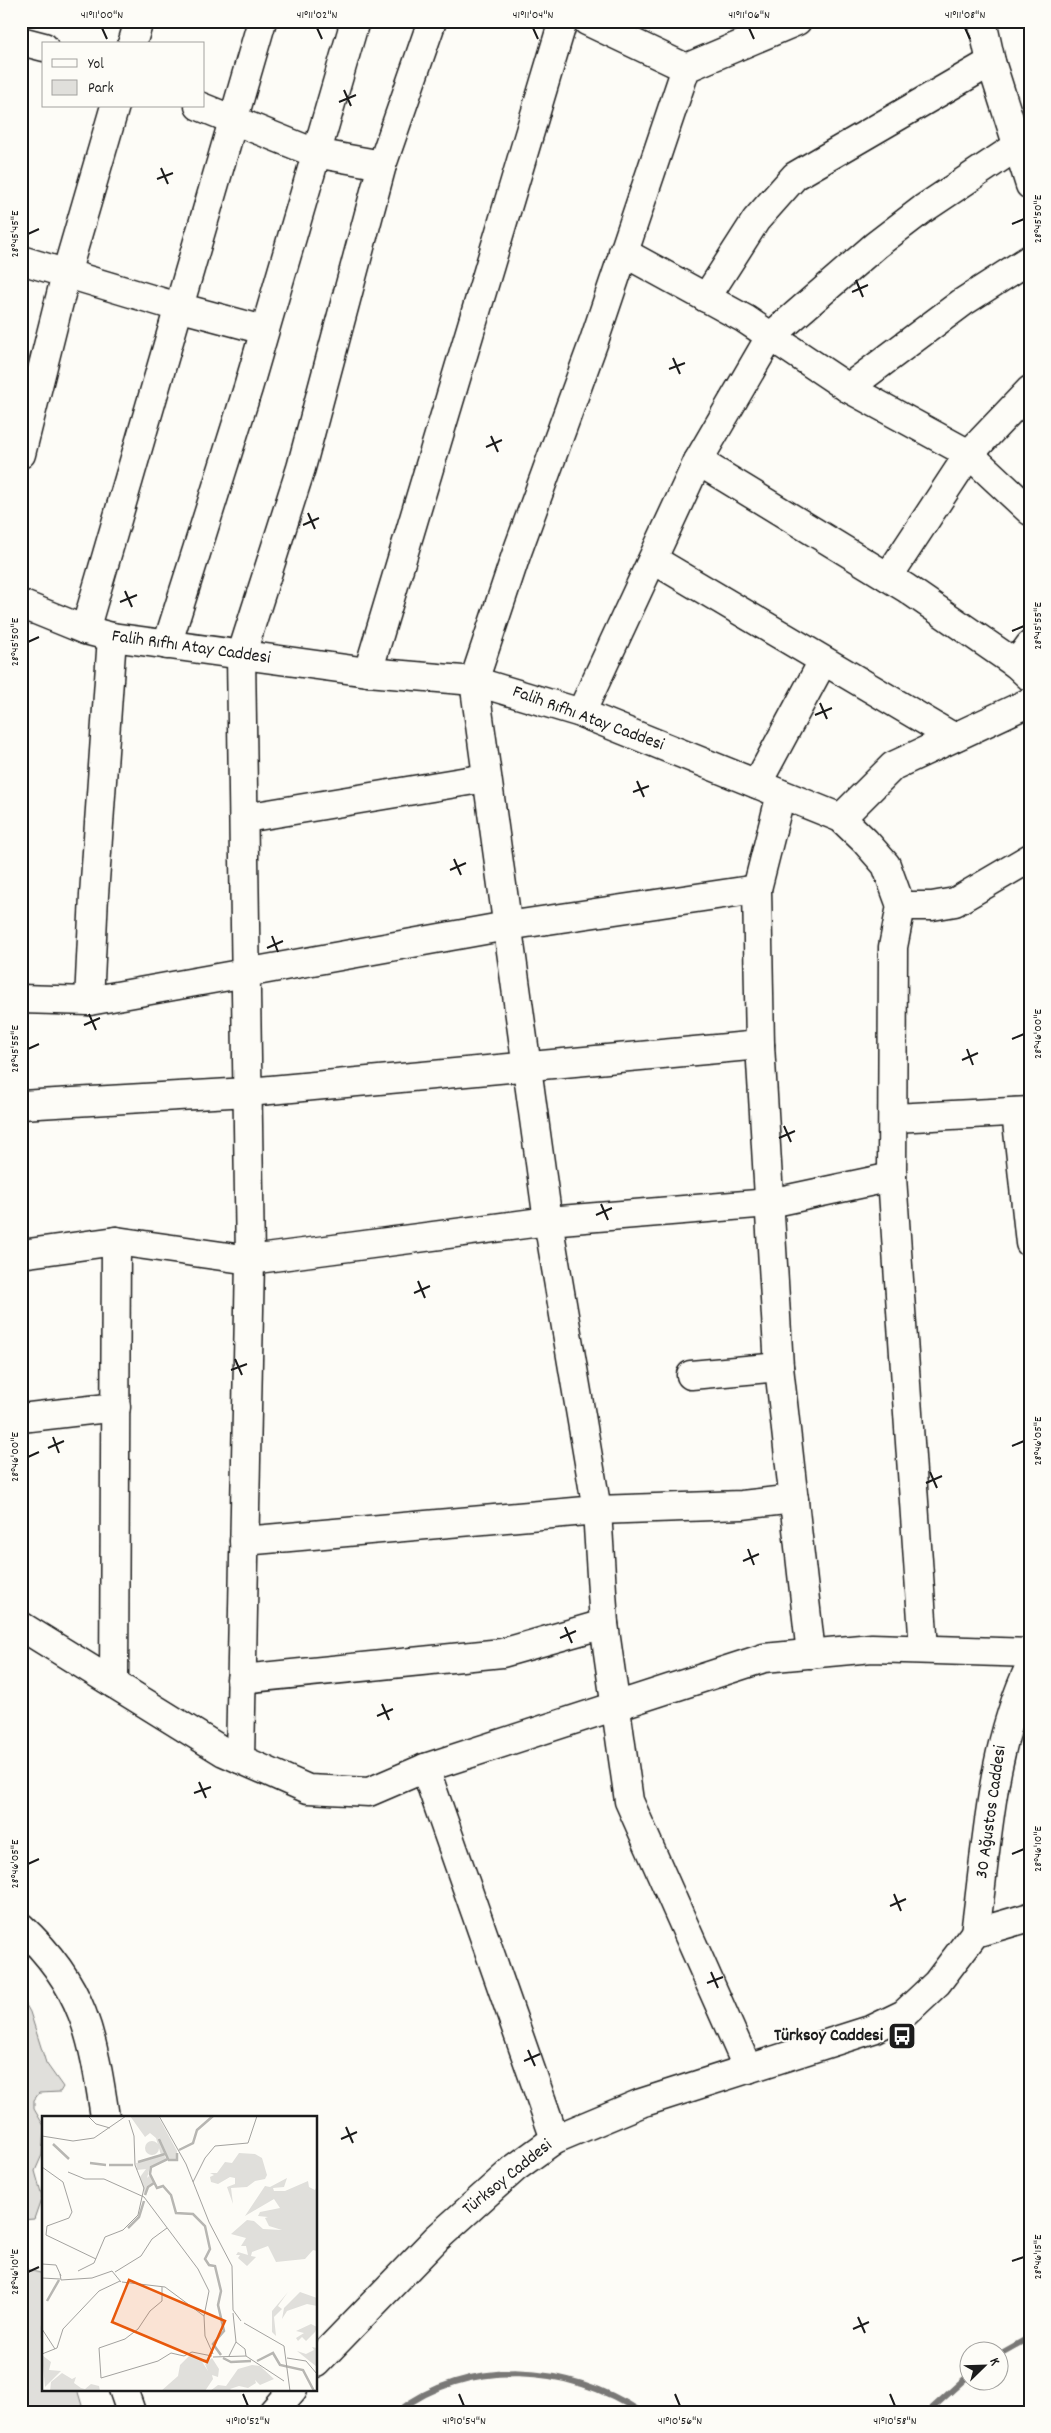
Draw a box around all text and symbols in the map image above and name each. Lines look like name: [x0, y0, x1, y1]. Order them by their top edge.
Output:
text: 41°11'00"N: [81, 7, 123, 24]
text: 41°11'02"N: [296, 7, 338, 24]
text: 41°11'04"N: [513, 7, 553, 24]
text: 41°11'06"N: [728, 7, 770, 24]
text: 41°11'08"N: [945, 7, 985, 24]
legend: [42, 42, 205, 108]
text: Yol: [88, 54, 104, 76]
text: Park: [88, 78, 114, 100]
text: 28°45'50"E: [1030, 194, 1047, 243]
text: 28°45'45"E: [7, 210, 24, 258]
text: 28°45'55"E: [1030, 602, 1047, 650]
text: 28°45'50"E: [7, 617, 24, 666]
street label: Falih Rıfhı Atay Caddesi: [110, 624, 272, 672]
street label: Falih Rıfhı Atay Caddesi: [509, 680, 667, 758]
text: 28°46'00"E: [1030, 1008, 1047, 1059]
text: 28°45'55"E: [7, 1025, 24, 1073]
text: 28°46'05"E: [1030, 1416, 1047, 1465]
text: 28°46'00"E: [7, 1431, 24, 1482]
street label: 30 Ağustos Caddesi: [970, 1744, 1014, 1880]
text: 28°46'10"E: [1030, 1825, 1047, 1872]
text: 28°46'05"E: [7, 1839, 24, 1888]
bus stop icon: Türksoy Caddesi: [887, 2021, 917, 2051]
place label: Türksoy Caddesi: [774, 2024, 884, 2049]
inset map: [42, 2116, 318, 2390]
street label: Türksoy Caddesi: [458, 2134, 558, 2222]
text: 28°46'15"E: [1030, 2234, 1047, 2280]
text: 28°46'10"E: [7, 2248, 24, 2295]
north arrow: [958, 2340, 1008, 2390]
text: K: [984, 2355, 1005, 2369]
text: 41°10'52"N: [226, 2413, 270, 2430]
text: 41°10'54"N: [442, 2413, 486, 2430]
text: 41°10'56"N: [658, 2413, 702, 2430]
text: 41°10'58"N: [873, 2413, 917, 2430]

